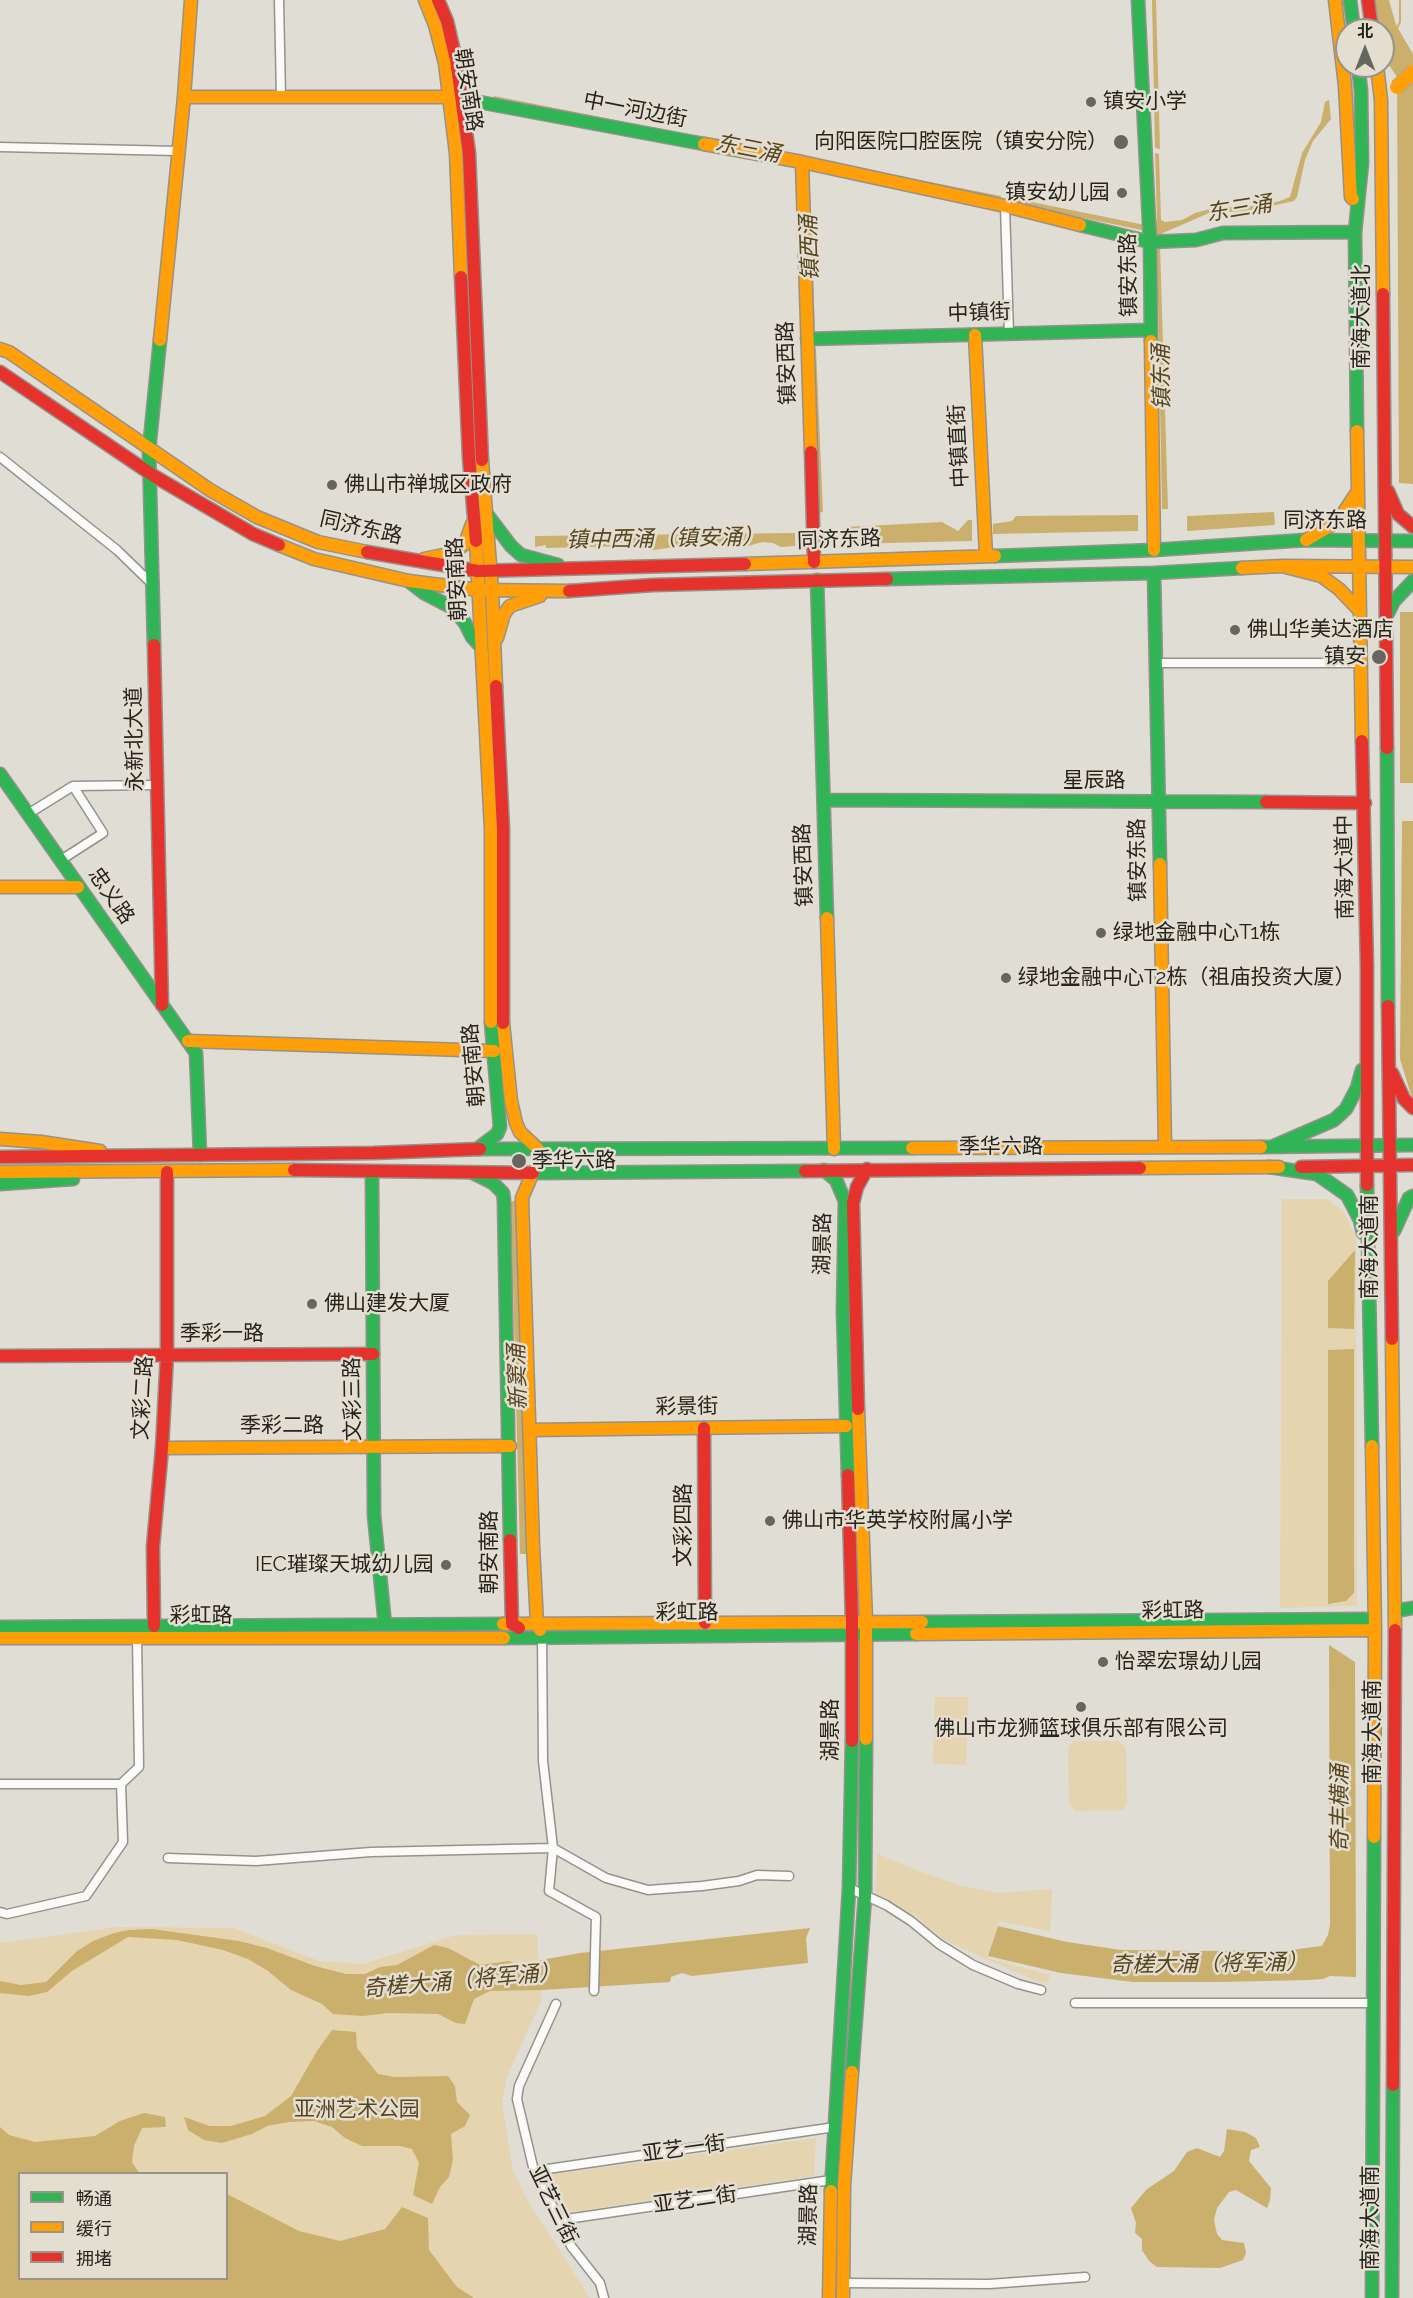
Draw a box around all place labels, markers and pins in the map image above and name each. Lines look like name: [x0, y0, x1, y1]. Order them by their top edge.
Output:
place label: 镇安小学: [1103, 89, 1187, 115]
marker: 镇安小学: [1084, 95, 1098, 109]
place label: 向阳医院口腔医院（镇安分院）: [814, 129, 1108, 155]
marker: 向阳医院口腔医院（镇安分院）: [1112, 133, 1130, 151]
place label: 镇安幼儿园: [1005, 180, 1110, 206]
marker: 镇安幼儿园: [1115, 186, 1129, 200]
place label: 佛山市禅城区政府: [344, 472, 512, 498]
marker: 佛山市禅城区政府: [325, 478, 339, 492]
place label: 佛山华美达酒店: [1247, 617, 1394, 643]
marker: 佛山华美达酒店: [1228, 623, 1242, 637]
place label: 镇安: [1324, 644, 1366, 670]
marker: 镇安: [1370, 648, 1388, 666]
place label: 绿地金融中心T1栋: [1113, 920, 1280, 946]
marker: 绿地金融中心T1栋: [1094, 926, 1108, 940]
place label: 绿地金融中心T2栋（祖庙投资大厦）: [1018, 965, 1356, 991]
marker: 绿地金融中心T2栋（祖庙投资大厦）: [999, 971, 1013, 985]
place label: 季华六路: [532, 1148, 616, 1174]
marker: 季华六路: [510, 1152, 528, 1170]
place label: 佛山建发大厦: [324, 1291, 450, 1317]
marker: 佛山建发大厦: [305, 1297, 319, 1311]
place label: 佛山市华英学校附属小学: [782, 1508, 1013, 1534]
marker: 佛山市华英学校附属小学: [763, 1514, 777, 1528]
place label: IEC璀璨天城幼儿园: [255, 1552, 434, 1578]
marker: IEC璀璨天城幼儿园: [439, 1558, 453, 1572]
place label: 怡翠宏璟幼儿园: [1115, 1649, 1262, 1675]
marker: 怡翠宏璟幼儿园: [1096, 1655, 1110, 1669]
marker: 佛山市龙狮篮球俱乐部有限公司: [1074, 1700, 1088, 1714]
place label: 佛山市龙狮篮球俱乐部有限公司: [934, 1716, 1228, 1742]

